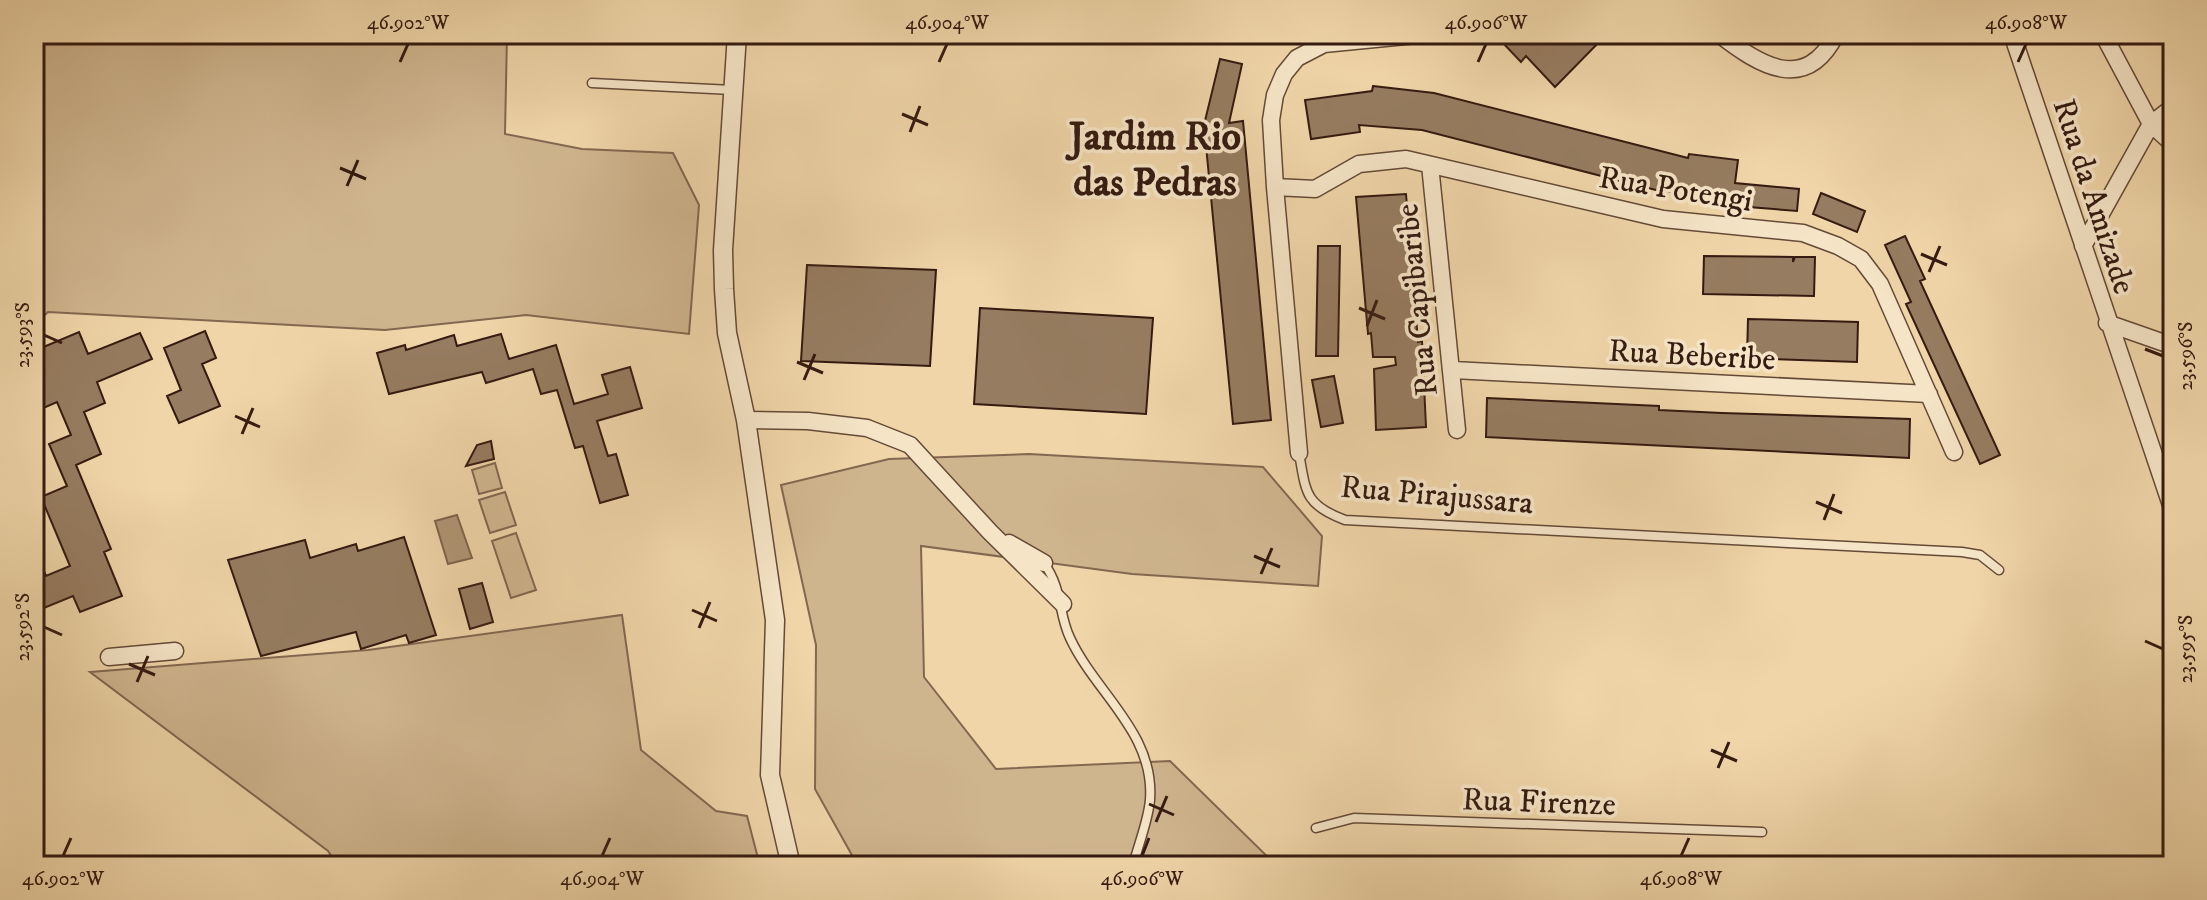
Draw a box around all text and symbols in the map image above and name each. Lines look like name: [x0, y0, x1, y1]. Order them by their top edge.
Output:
text: 46.902°W: [367, 11, 450, 36]
text: 46.904°W: [905, 11, 989, 36]
text: 46.906°W: [1445, 11, 1528, 36]
text: 46.908°W: [1985, 11, 2068, 36]
street label: Rua da Amizade: [2043, 94, 2143, 299]
district label: Jardim Rio das Pedras: [1065, 113, 1241, 209]
street label: Rua Potengi: [1596, 158, 1755, 222]
street label: Rua Capibaribe: [1388, 202, 1448, 398]
text: 23.593°S: [11, 302, 36, 368]
text: 23.596°S: [2174, 321, 2199, 391]
street label: Rua Beberibe: [1607, 332, 1776, 380]
street label: Rua Pirajussara: [1339, 468, 1535, 524]
text: 23.592°S: [11, 593, 36, 661]
text: 23.595°S: [2174, 615, 2199, 683]
street label: Rua Firenze: [1461, 780, 1617, 826]
text: 46.902°W: [22, 867, 105, 892]
text: 46.904°W: [560, 867, 644, 892]
text: 46.906°W: [1101, 867, 1184, 892]
text: 46.908°W: [1640, 867, 1723, 892]

